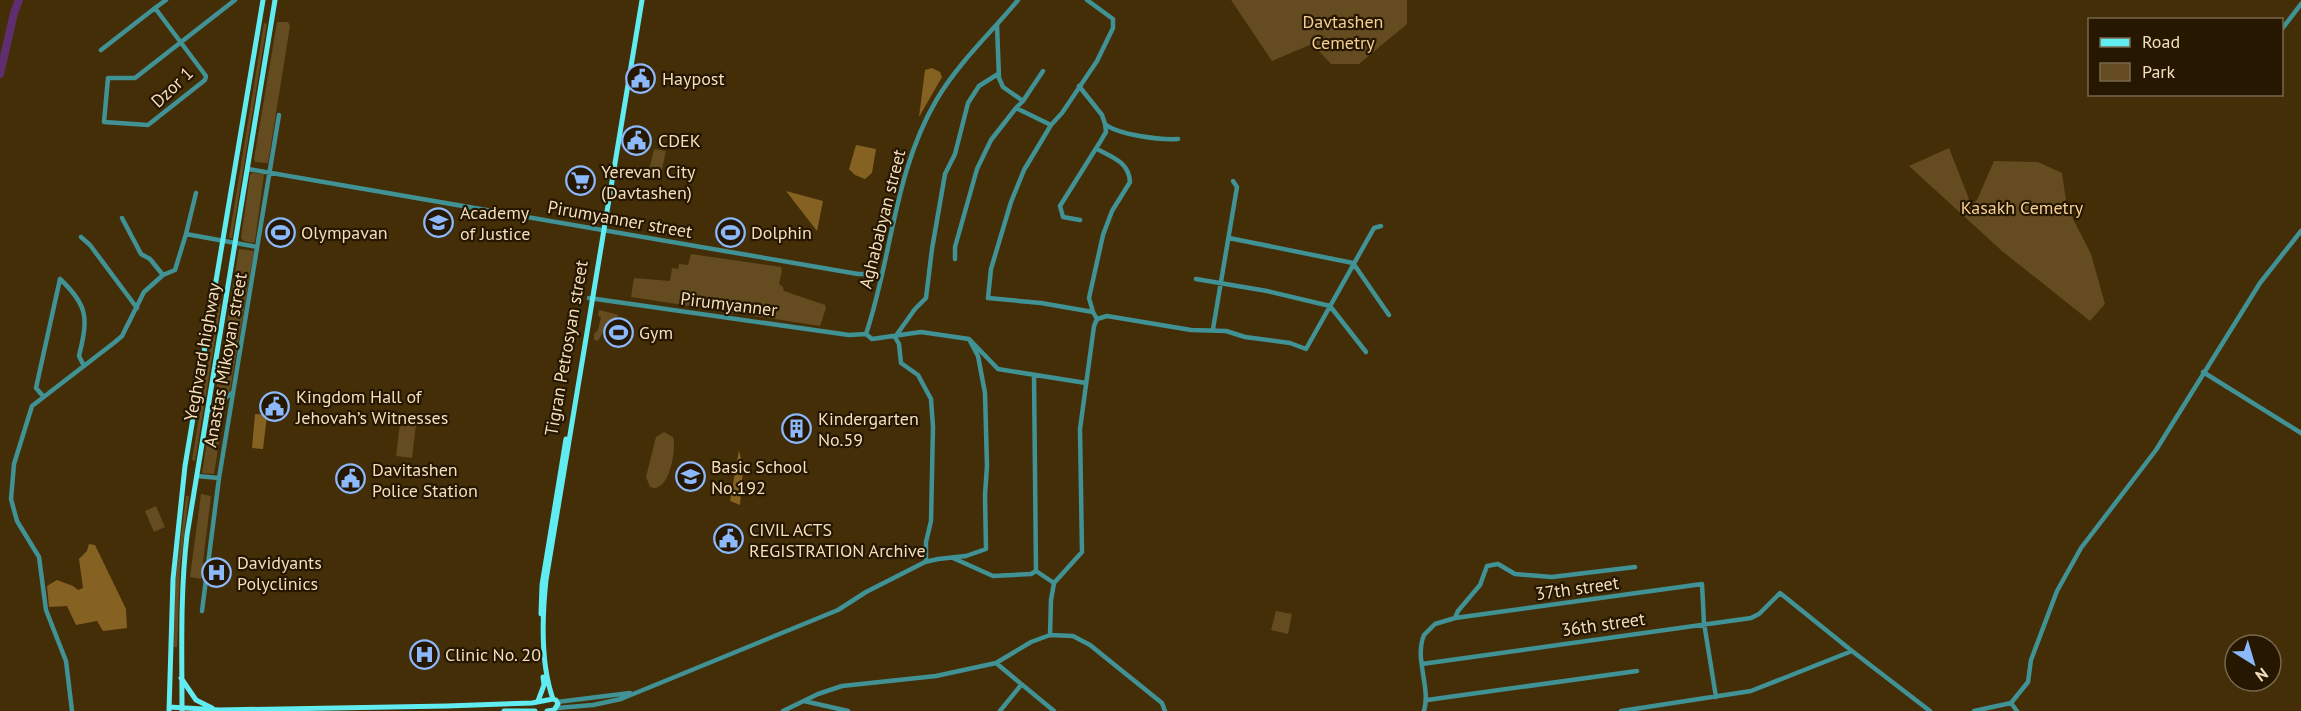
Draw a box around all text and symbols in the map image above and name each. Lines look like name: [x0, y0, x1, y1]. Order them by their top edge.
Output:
park label: Davtashen Cemetry: [1303, 10, 1383, 54]
legend: [2088, 18, 2283, 96]
text: Road: [2142, 30, 2180, 53]
text: Park: [2142, 60, 2175, 83]
street label: Dzor 1: [146, 62, 198, 112]
public building icon: Haypost: [625, 62, 657, 94]
place label: Haypost: [662, 67, 724, 90]
public building icon: CDEK: [621, 124, 653, 156]
place label: CDEK: [658, 129, 701, 152]
street label: Aghababyan street: [854, 147, 910, 291]
place label: Yerevan City (Davtashen): [601, 160, 696, 204]
supermarket icon: Yerevan City (Davtashen): [564, 165, 596, 197]
street label: Pirumyanner street: [546, 195, 694, 243]
park label: Kasakh Cemetry: [1961, 196, 2084, 219]
place label: Academy of Justice: [460, 201, 530, 245]
school or university icon: Academy of Justice: [423, 206, 455, 238]
sports icon: Olympavan: [264, 216, 296, 248]
sports icon: Dolphin: [714, 216, 746, 248]
place label: Olympavan: [301, 221, 388, 244]
place label: Dolphin: [751, 221, 812, 244]
street label: Tigran Petrosyan street: [539, 258, 593, 438]
street label: Anastas Mikoyan street: [198, 271, 252, 449]
street label: Yeghvard highway: [179, 281, 226, 423]
street label: Pirumyanner: [679, 287, 779, 321]
sports icon: Gym: [602, 316, 634, 348]
place label: Gym: [639, 321, 673, 344]
place label: Kingdom Hall of Jehovah’s Witnesses: [295, 385, 448, 429]
public building icon: Kingdom Hall of Jehovah’s Witnesses: [259, 390, 291, 422]
place label: Kindergarten No.59: [818, 407, 919, 451]
building icon: Kindergarten No.59: [781, 412, 813, 444]
place label: Basic School No.192: [711, 455, 808, 499]
place label: Davitashen Police Station: [372, 458, 478, 502]
school or university icon: Basic School No.192: [674, 460, 706, 492]
public building icon: Davitashen Police Station: [335, 463, 367, 495]
place label: CIVIL ACTS REGISTRATION Archive: [749, 518, 926, 562]
public building icon: CIVIL ACTS REGISTRATION Archive: [712, 523, 744, 555]
place label: Davidyants Polyclinics: [237, 551, 322, 595]
hospital icon: Davidyants Polyclinics: [200, 556, 232, 588]
street label: 37th street: [1534, 571, 1620, 605]
street label: 36th street: [1560, 607, 1646, 641]
north arrow: [2223, 633, 2283, 693]
hospital icon: Clinic No. 20: [408, 638, 440, 670]
place label: Clinic No. 20: [445, 643, 541, 666]
text: N: [2252, 664, 2272, 686]

